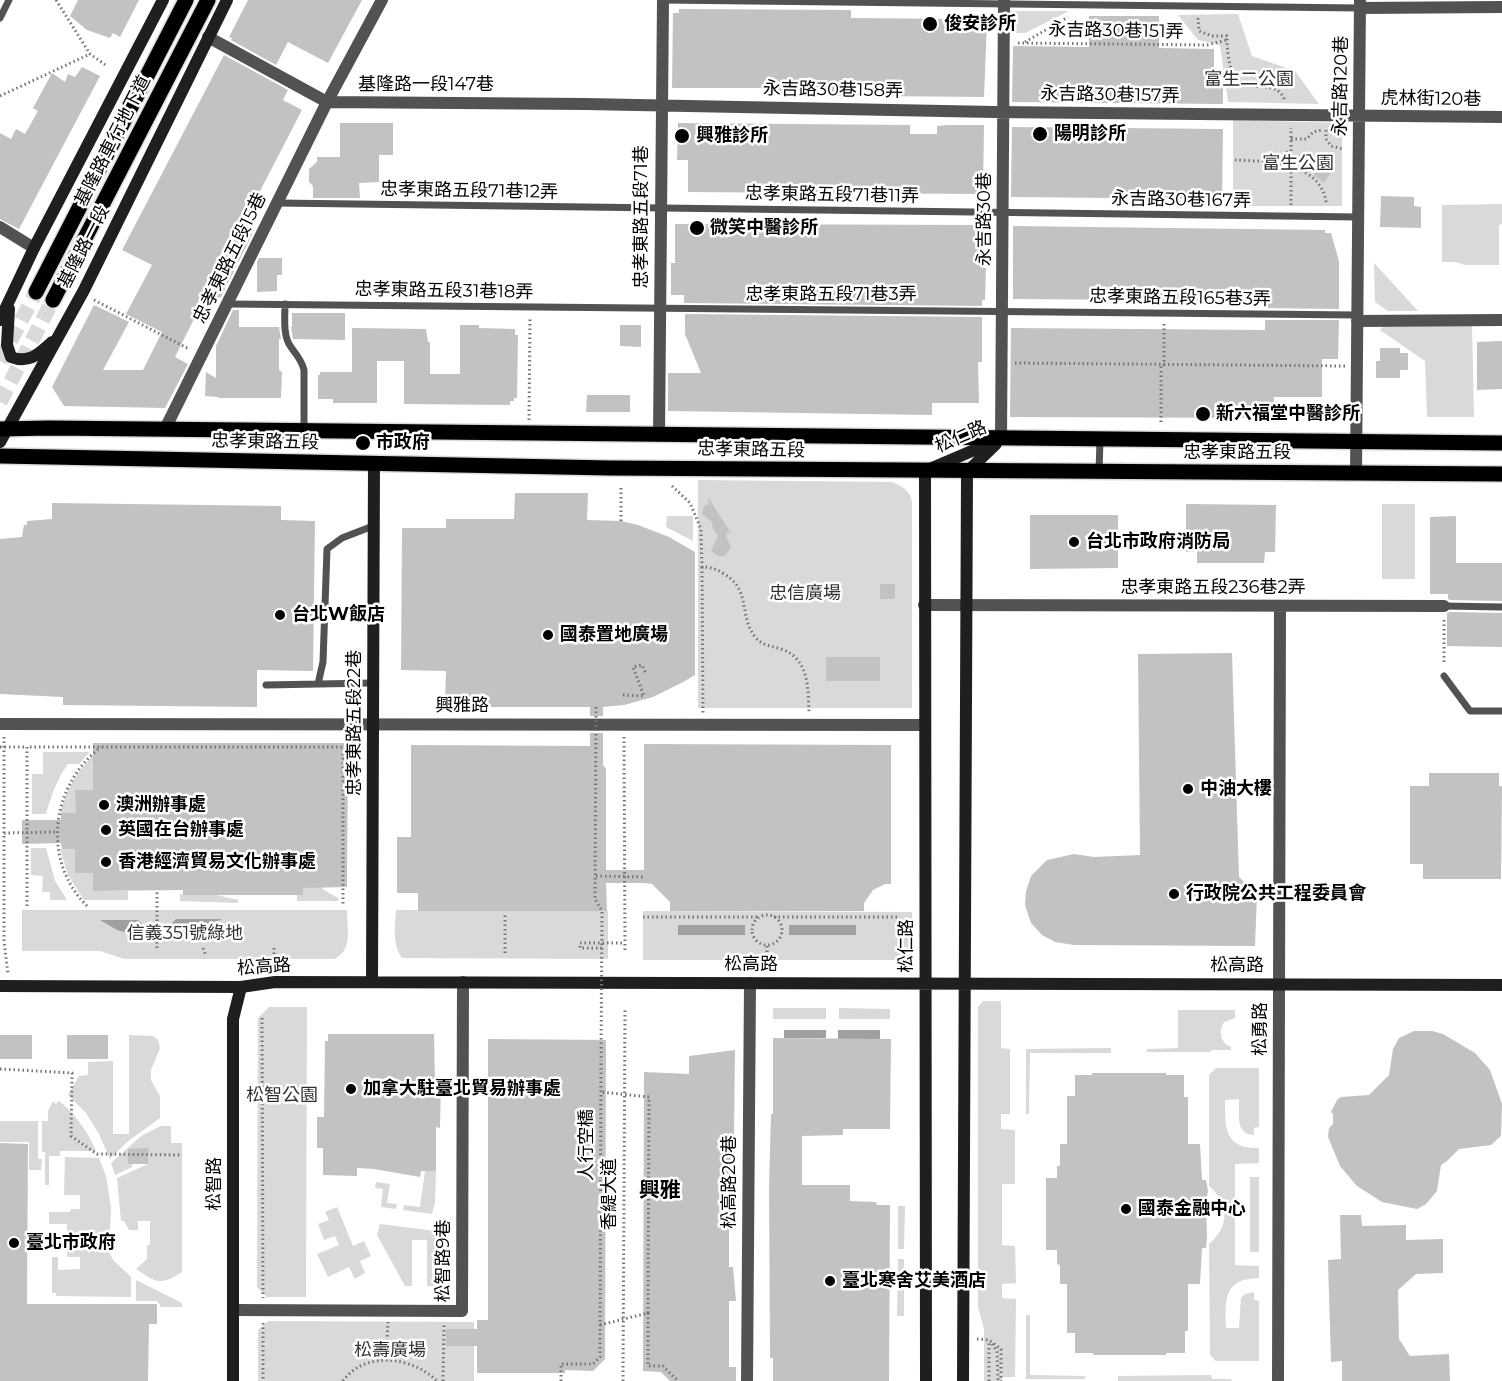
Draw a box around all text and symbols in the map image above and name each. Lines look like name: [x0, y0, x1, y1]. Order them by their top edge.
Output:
place label: 俊安診所: [944, 13, 1016, 35]
marker: 俊安診所: [921, 15, 939, 33]
street label: 永吉路30巷151弄: [1048, 19, 1184, 43]
street label: 永吉路120巷: [1329, 36, 1353, 136]
park label: 富生二公園: [1204, 69, 1294, 91]
street label: 基隆路車行地下道: [71, 72, 155, 210]
street label: 基隆路一段147巷: [358, 74, 494, 96]
street label: 永吉路30巷158弄: [763, 78, 903, 102]
street label: 永吉路30巷157弄: [1040, 83, 1180, 107]
street label: 虎林街120巷: [1381, 87, 1481, 111]
place label: 陽明診所: [1054, 123, 1126, 145]
place label: 興雅診所: [696, 125, 768, 147]
marker: 陽明診所: [1031, 125, 1049, 143]
marker: 興雅診所: [673, 127, 691, 145]
street label: 忠孝東路五段71巷: [631, 145, 653, 289]
park label: 富生公園: [1262, 153, 1334, 175]
street label: 永吉路30巷: [974, 172, 996, 266]
street label: 忠孝東路五段71巷12弄: [380, 179, 558, 203]
street label: 忠孝東路五段71巷11弄: [745, 183, 919, 207]
street label: 永吉路30巷167弄: [1111, 188, 1251, 212]
street label: 忠孝東路五段15巷: [189, 189, 271, 327]
street label: 基隆路一段: [54, 202, 114, 292]
place label: 微笑中醫診所: [710, 217, 818, 239]
marker: 微笑中醫診所: [688, 219, 706, 237]
street label: 忠孝東路五段31巷18弄: [355, 279, 533, 303]
street label: 忠孝東路五段71巷3弄: [745, 284, 917, 306]
street label: 忠孝東路五段165巷3弄: [1089, 286, 1271, 310]
place label: 新六福堂中醫診所: [1216, 403, 1360, 425]
marker: 新六福堂中醫診所: [1194, 405, 1212, 423]
street label: 松仁路: [932, 417, 990, 457]
street label: 忠孝東路五段: [211, 430, 319, 454]
place label: 市政府: [376, 432, 430, 454]
marker: 市政府: [354, 434, 372, 452]
street label: 忠孝東路五段: [697, 438, 805, 462]
street label: 忠孝東路五段: [1183, 442, 1291, 464]
place label: 台北市政府消防局: [1086, 531, 1230, 553]
marker: 台北市政府消防局: [1067, 535, 1081, 549]
street label: 忠孝東路五段236巷2弄: [1120, 577, 1306, 599]
park label: 忠信廣場: [769, 583, 841, 605]
place label: 台北W飯店: [292, 604, 385, 626]
marker: 台北W飯店: [273, 608, 287, 622]
place label: 國泰置地廣場: [560, 624, 668, 646]
marker: 國泰置地廣場: [541, 628, 555, 642]
street label: 忠孝東路五段22巷: [344, 650, 366, 796]
street label: 興雅路: [435, 695, 489, 717]
place label: 中油大樓: [1200, 778, 1272, 800]
marker: 中油大樓: [1181, 782, 1195, 796]
place label: 澳洲辦事處: [116, 794, 206, 816]
marker: 澳洲辦事處: [97, 798, 111, 812]
place label: 英國在台辦事處: [118, 819, 244, 841]
marker: 英國在台辦事處: [99, 823, 113, 837]
place label: 香港經濟貿易文化辦事處: [118, 851, 316, 873]
marker: 香港經濟貿易文化辦事處: [99, 855, 113, 869]
place label: 行政院公共工程委員會: [1186, 883, 1366, 905]
marker: 行政院公共工程委員會: [1167, 887, 1181, 901]
street label: 松仁路: [896, 919, 918, 973]
park label: 信義351號綠地: [127, 923, 243, 945]
street label: 松高路: [236, 954, 292, 980]
street label: 松高路: [724, 954, 778, 976]
street label: 松高路: [1210, 955, 1264, 977]
street label: 松勇路: [1250, 1002, 1272, 1056]
place label: 加拿大駐臺北貿易辦事處: [363, 1078, 561, 1100]
marker: 加拿大駐臺北貿易辦事處: [344, 1082, 358, 1096]
park label: 松智公園: [246, 1085, 318, 1107]
street label: 人行空橋: [576, 1109, 598, 1181]
street label: 松高路20巷: [719, 1135, 741, 1229]
street label: 松智路: [204, 1157, 226, 1211]
street label: 香緹大道: [599, 1158, 621, 1230]
district label: 興雅: [639, 1178, 681, 1204]
place label: 國泰金融中心: [1138, 1198, 1246, 1220]
marker: 國泰金融中心: [1119, 1202, 1133, 1216]
street label: 松智路9巷: [433, 1220, 455, 1302]
place label: 臺北市政府: [26, 1232, 116, 1254]
marker: 臺北市政府: [7, 1236, 21, 1250]
place label: 臺北寒舍艾美酒店: [842, 1270, 986, 1292]
marker: 臺北寒舍艾美酒店: [823, 1274, 837, 1288]
park label: 松壽廣場: [354, 1340, 426, 1362]

